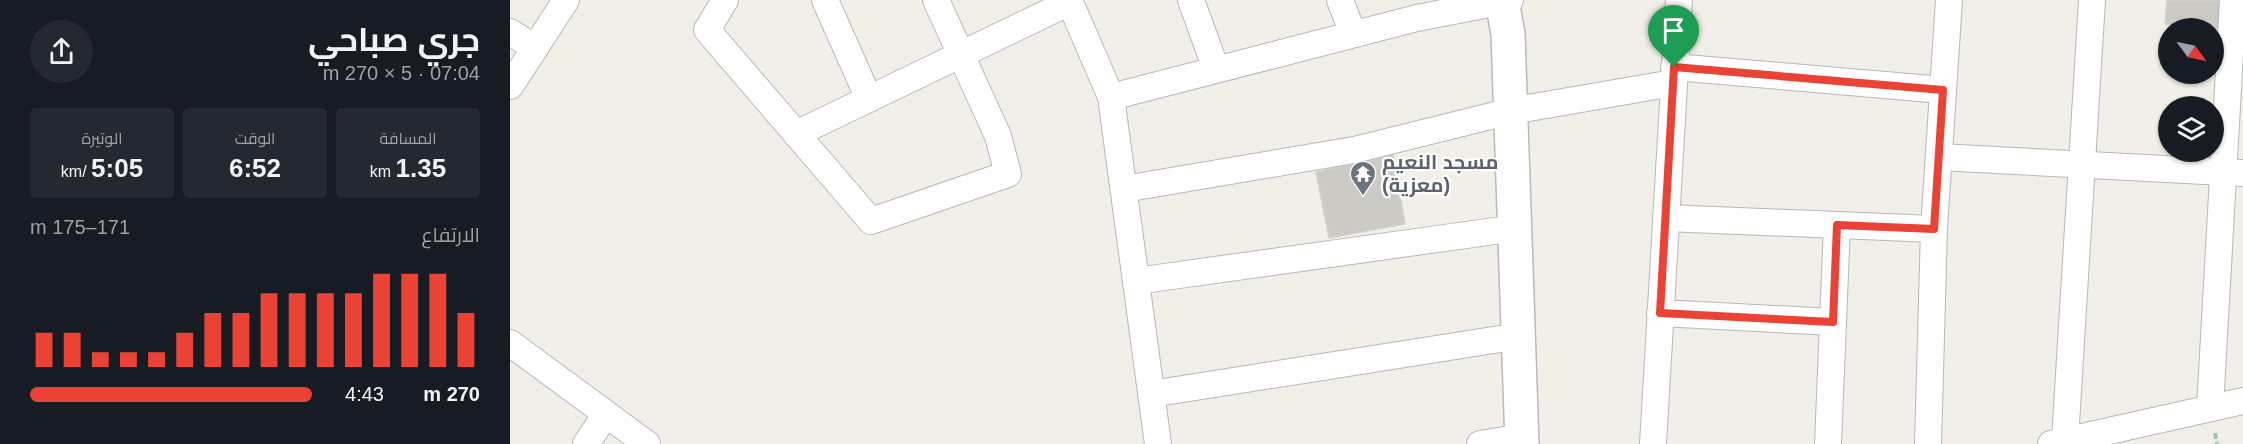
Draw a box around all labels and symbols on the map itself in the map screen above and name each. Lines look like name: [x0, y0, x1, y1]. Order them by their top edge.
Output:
pin: [1648, 5, 1699, 67]
north arrow: [2158, 18, 2224, 84]
place label: مسجد النعيم (معزية): [1382, 151, 1498, 197]
temple icon: مسجد النعيم (معزية): [1348, 159, 1378, 197]

